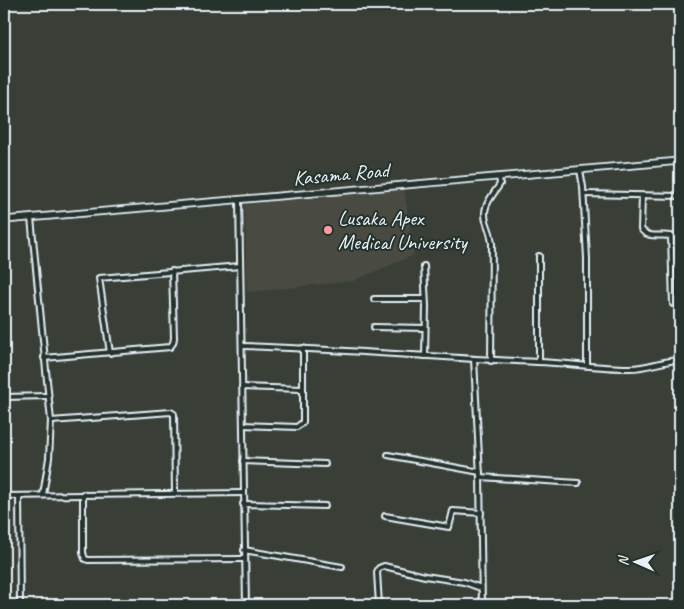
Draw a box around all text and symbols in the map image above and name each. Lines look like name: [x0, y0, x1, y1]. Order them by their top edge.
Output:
street label: Kasama Road: [292, 157, 393, 191]
place label: Lusaka Apex Medical University: [338, 205, 469, 255]
marker: Lusaka Apex Medical University: [322, 224, 334, 236]
north arrow: [612, 536, 662, 586]
text: N: [615, 555, 632, 566]

